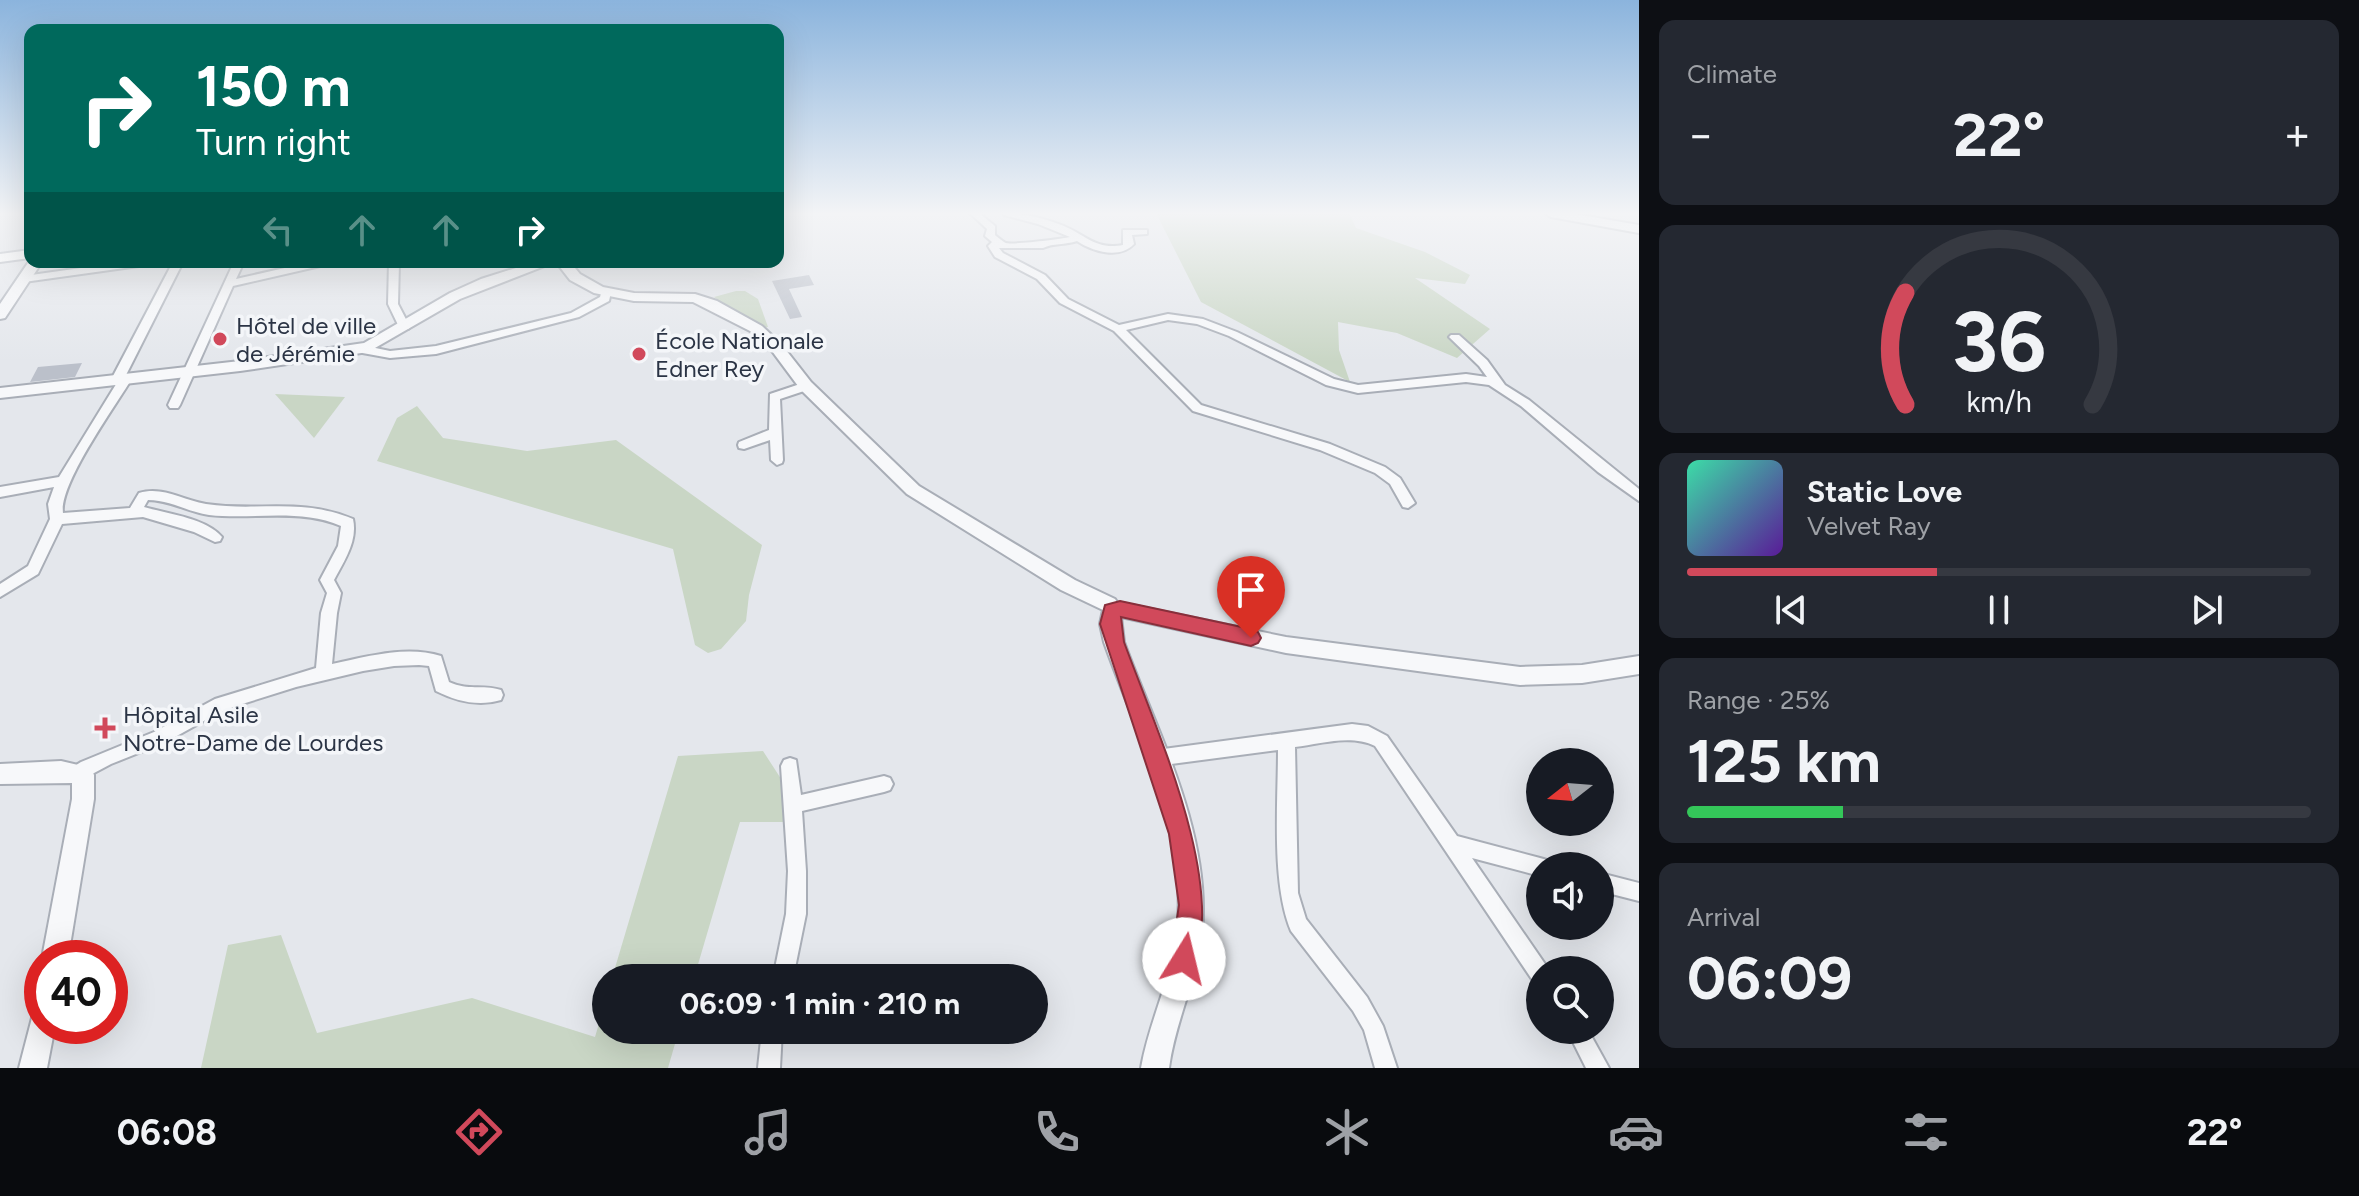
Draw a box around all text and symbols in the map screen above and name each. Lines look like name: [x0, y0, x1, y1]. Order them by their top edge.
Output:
text: 150 m: [196, 53, 351, 120]
icon: right: [64, 56, 168, 160]
text: Climate: [1687, 58, 1777, 90]
text: 22°: [1953, 99, 2045, 171]
text: −: [1687, 108, 1714, 161]
text: +: [2284, 108, 2311, 161]
text: Turn right: [196, 121, 351, 164]
icon: left: [256, 208, 300, 252]
icon: ahead: [340, 208, 384, 252]
icon: ahead: [424, 208, 468, 252]
icon: right: [508, 208, 552, 252]
text: 36: [1952, 292, 2046, 392]
place label: Hôtel de ville de Jérémie: [236, 311, 376, 368]
place label: École Nationale Edner Rey: [655, 326, 824, 383]
marker: Hôtel de ville de Jérémie: [211, 330, 229, 348]
marker: École Nationale Edner Rey: [630, 345, 648, 363]
text: km/h: [1966, 385, 2032, 419]
text: Static Love: [1807, 473, 1962, 510]
text: Velvet Ray: [1807, 510, 1931, 542]
pin: [1217, 556, 1285, 638]
icon: arrive: [1229, 568, 1273, 612]
icon: previous: [1769, 588, 1813, 632]
icon: pause: [1977, 588, 2021, 632]
icon: next: [2185, 588, 2229, 632]
text: Range · 25%: [1687, 684, 1830, 716]
place label: Hôpital Asile Notre-Dame de Lourdes: [123, 700, 383, 757]
marker: Hôpital Asile Notre-Dame de Lourdes: [94, 717, 116, 739]
text: 125 km: [1687, 725, 1881, 797]
north arrow: [1526, 748, 1614, 836]
map controls: [1526, 748, 1614, 1044]
button: sound: [1526, 852, 1614, 940]
text: Arrival: [1687, 901, 1760, 933]
position arrow: [1142, 917, 1226, 1001]
speed limit sign: 40: [24, 940, 128, 1044]
text: 06:09: [1687, 942, 1852, 1014]
button: search: [1526, 956, 1614, 1044]
text: 06:09 · 1 min · 210 m: [680, 985, 960, 1022]
icon: directions: [451, 1104, 507, 1160]
icon: music: [740, 1104, 796, 1160]
icon: phone: [1029, 1104, 1085, 1160]
icon: climate: [1319, 1104, 1375, 1160]
icon: car: [1608, 1104, 1664, 1160]
icon: filters: [1898, 1104, 1954, 1160]
text: 06:08: [117, 1111, 217, 1154]
text: 22°: [2187, 1111, 2242, 1154]

